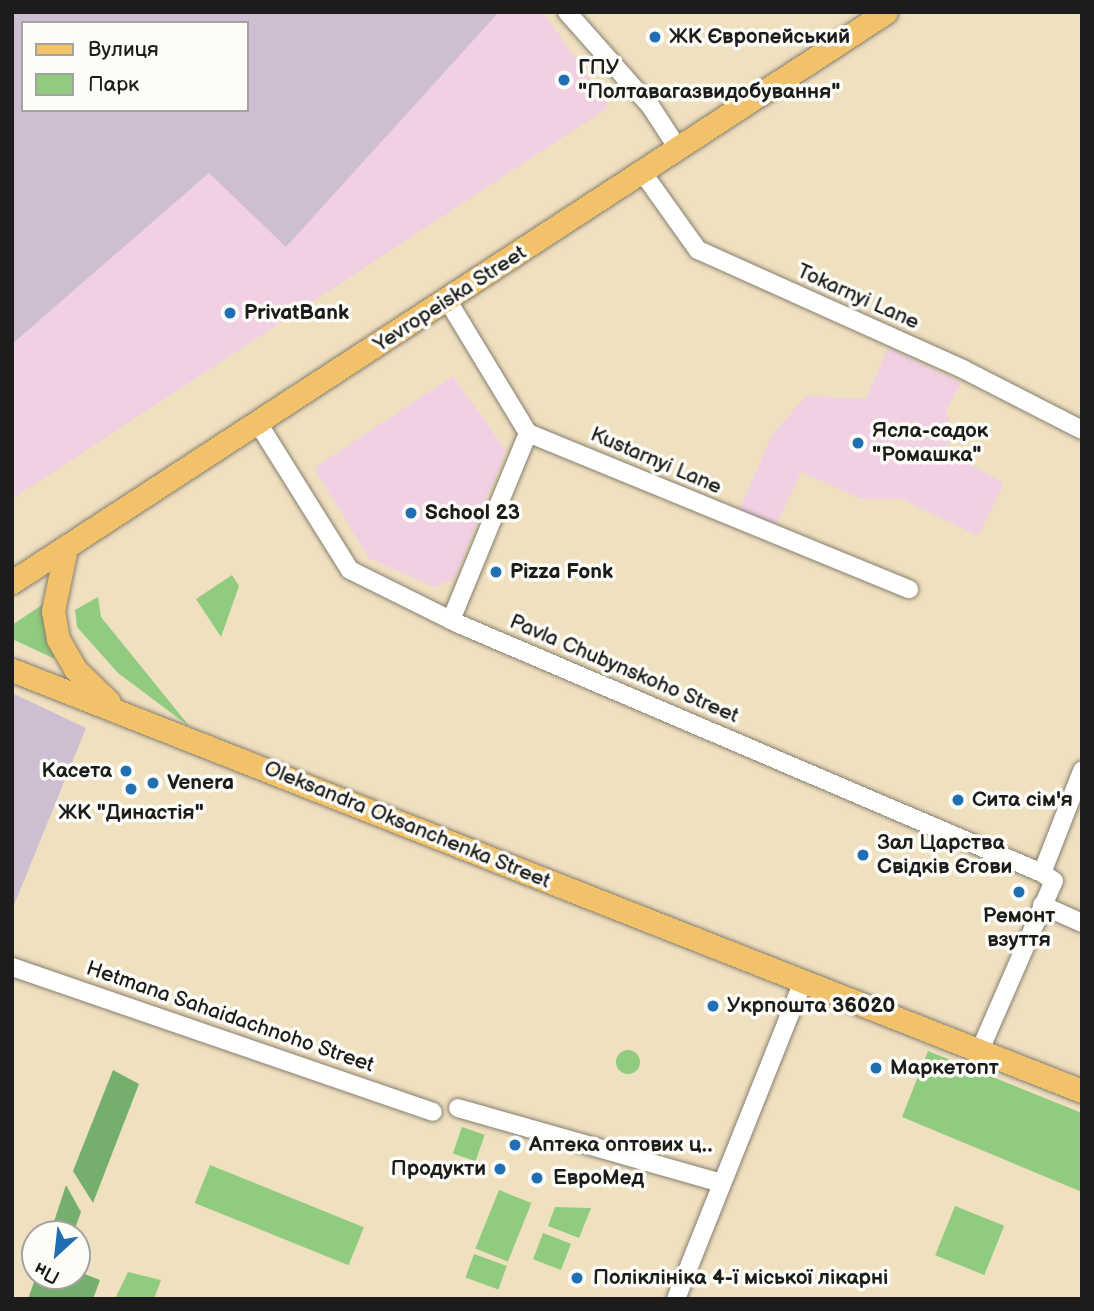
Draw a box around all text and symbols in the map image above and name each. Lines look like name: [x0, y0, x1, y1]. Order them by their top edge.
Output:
legend: [21, 21, 248, 112]
place label: ЖК Європейський: [669, 24, 850, 50]
marker: ЖК Європейський: [647, 29, 663, 45]
text: Вулиця: [88, 37, 159, 62]
place label: ГПУ "Полтавагазвидобування": [578, 55, 840, 105]
text: Парк: [88, 72, 139, 97]
marker: ГПУ "Полтавагазвидобування": [556, 72, 572, 88]
street label: Yevropeiska Street: [369, 240, 531, 358]
street label: Tokarnyi Lane: [793, 259, 923, 335]
place label: PrivatBank: [244, 300, 349, 326]
marker: PrivatBank: [222, 305, 238, 321]
place label: Ясла-садок "Ромашка": [872, 418, 988, 468]
street label: Kustarnyi Lane: [587, 422, 725, 500]
marker: Ясла-садок "Ромашка": [850, 435, 866, 451]
place label: School 23: [425, 500, 520, 526]
marker: School 23: [403, 505, 419, 521]
place label: Pizza Fonk: [510, 559, 613, 585]
marker: Pizza Fonk: [488, 564, 504, 580]
street label: Pavla Chubynskoho Street: [506, 609, 742, 729]
street label: Oleksandra Oksanchenka Street: [260, 756, 554, 894]
place label: Касета: [42, 758, 112, 784]
marker: Касета: [118, 763, 134, 779]
place label: Venera: [167, 770, 234, 796]
marker: Venera: [145, 775, 161, 791]
marker: ЖК "Династія": [123, 781, 139, 797]
place label: Сита сім'я: [972, 787, 1073, 813]
marker: Сита сім'я: [950, 792, 966, 808]
place label: ЖК "Династія": [58, 800, 204, 826]
place label: Зал Царства Cвідків Єгови: [877, 830, 1012, 880]
marker: Зал Царства Cвідків Єгови: [855, 847, 871, 863]
marker: Ремонт взуття: [1011, 884, 1027, 900]
place label: Ремонт взуття: [983, 903, 1055, 953]
street label: Hetmana Sahaidachnoho Street: [83, 956, 377, 1078]
place label: Укрпошта 36020: [727, 993, 895, 1019]
marker: Укрпошта 36020: [705, 998, 721, 1014]
place label: Маркетопт: [890, 1055, 999, 1081]
marker: Маркетопт: [868, 1060, 884, 1076]
place label: Аптека оптових ц‥: [529, 1132, 713, 1158]
marker: Аптека оптових ц‥: [507, 1137, 523, 1153]
place label: Продукти: [391, 1156, 486, 1182]
marker: Продукти: [492, 1161, 508, 1177]
place label: ЕвроМед: [553, 1165, 644, 1191]
marker: ЕвроМед: [527, 1168, 547, 1188]
north arrow: [21, 1220, 91, 1290]
text: Пн: [31, 1256, 64, 1288]
place label: Поліклініка 4-ї міської лікарні: [593, 1265, 888, 1291]
marker: Поліклініка 4-ї міської лікарні: [567, 1268, 587, 1288]

